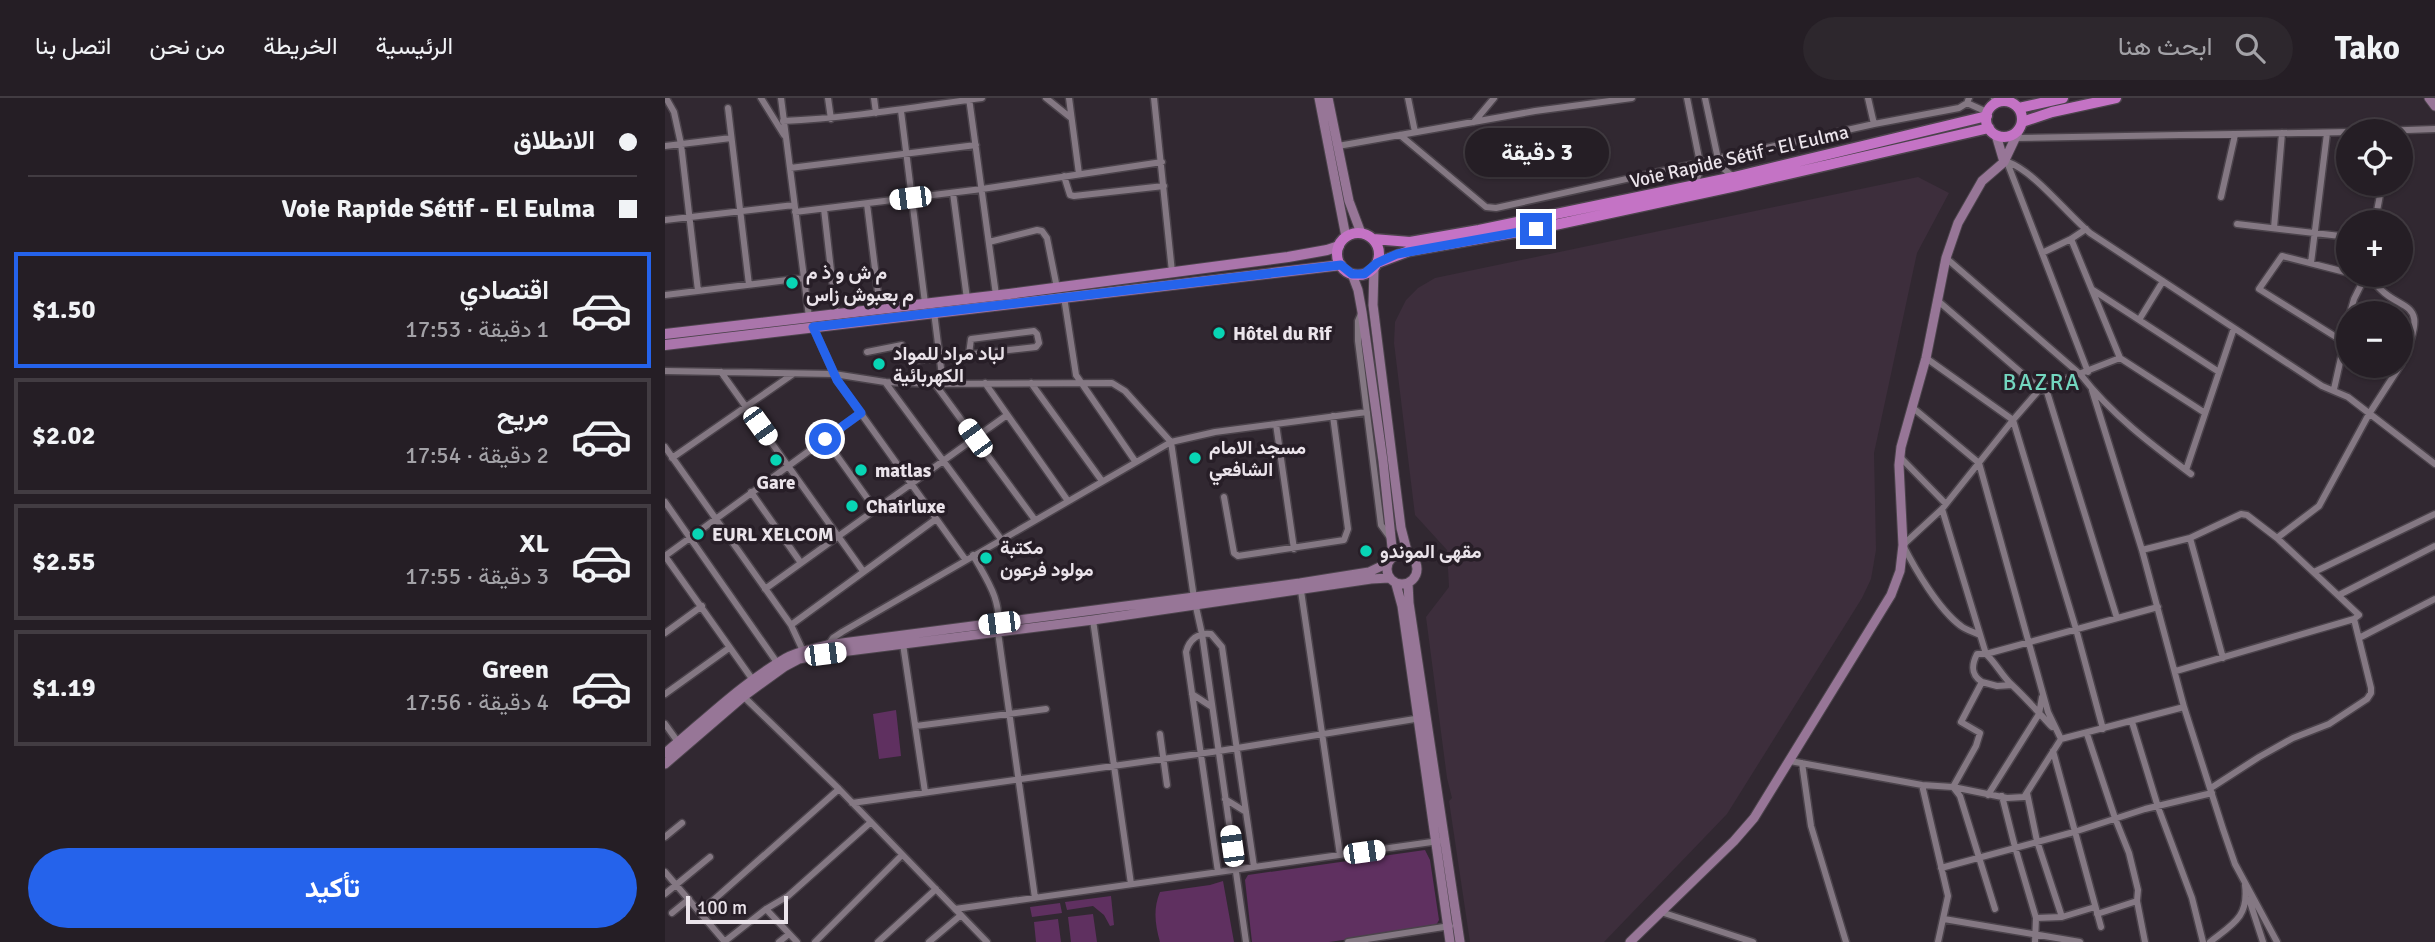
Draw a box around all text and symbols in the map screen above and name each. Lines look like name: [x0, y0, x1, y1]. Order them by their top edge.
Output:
search box: [1803, 17, 2293, 80]
text: Tako: [2335, 28, 2400, 69]
icon: search: [2231, 29, 2269, 67]
text: اتصل بنا: [35, 31, 111, 61]
text: من نحن: [149, 31, 225, 61]
text: الخريطة: [263, 31, 338, 61]
text: الرئيسية: [376, 31, 453, 61]
text: ابحث هنا: [2118, 31, 2213, 63]
map controls: [2336, 119, 2413, 378]
button: locate: [2336, 119, 2413, 196]
street label: Voie Rapide Sétif - El Eulma: [1628, 120, 1851, 194]
text: الانطلاق: [513, 125, 595, 157]
callout: 3 دقيقة: [1464, 128, 1608, 176]
text: 3 دقيقة: [1501, 138, 1573, 167]
car: [888, 185, 933, 211]
text: Voie Rapide Sétif - El Eulma: [281, 193, 595, 225]
button: +: [2336, 210, 2413, 287]
route end: [1520, 213, 1552, 245]
place label: م ش و ذ م م بعبوش زاس: [806, 261, 914, 307]
text: اقتصادي: [460, 275, 549, 307]
marker: م ش و ذ م م بعبوش زاس: [784, 275, 800, 291]
icon: car: [570, 279, 633, 342]
text: $1.50: [32, 294, 96, 326]
button: −: [2336, 301, 2413, 378]
text: 1 دقيقة · 17:53: [405, 315, 549, 344]
place label: Hôtel du Rif: [1233, 322, 1333, 346]
marker: Hôtel du Rif: [1211, 325, 1227, 341]
place label: لباد مراد للمواد الكهربائية: [893, 342, 1005, 388]
marker: لباد مراد للمواد الكهربائية: [871, 356, 887, 372]
district label: BAZRA: [2003, 368, 2081, 397]
text: مريح: [497, 401, 549, 433]
car: [740, 403, 781, 449]
icon: car: [570, 405, 633, 468]
car: [955, 415, 996, 461]
text: $2.02: [32, 420, 96, 452]
route start: [809, 423, 841, 455]
place label: مسجد الامام الشافعي: [1209, 436, 1306, 486]
text: 2 دقيقة · 17:54: [405, 441, 549, 470]
marker: مسجد الامام الشافعي: [1187, 450, 1203, 466]
marker: Gare: [768, 452, 784, 468]
place label: matlas: [875, 459, 931, 483]
marker: matlas: [853, 462, 869, 478]
place label: Gare: [757, 471, 795, 495]
place label: Chairluxe: [866, 495, 945, 519]
marker: Chairluxe: [844, 498, 860, 514]
place label: EURL XELCOM: [712, 523, 834, 547]
marker: EURL XELCOM: [690, 526, 706, 542]
text: XL: [519, 528, 549, 560]
icon: car: [570, 531, 633, 594]
place label: مكتبة مولود فرعون: [1000, 536, 1094, 582]
place label: مقهى الموندو: [1380, 540, 1482, 564]
marker: مقهى الموندو: [1358, 543, 1374, 559]
text: $2.55: [32, 546, 96, 578]
marker: مكتبة مولود فرعون: [978, 550, 994, 566]
text: 3 دقيقة · 17:55: [405, 562, 549, 591]
car: [977, 610, 1022, 636]
car: [803, 641, 848, 667]
text: Green: [482, 654, 549, 686]
icon: car: [570, 657, 633, 720]
text: $1.19: [32, 672, 96, 704]
text: 4 دقيقة · 17:56: [405, 688, 549, 717]
car: [1219, 824, 1246, 868]
car: [1342, 839, 1387, 865]
button: تأكيد: [28, 848, 637, 928]
scale bar: [686, 893, 787, 925]
text: 100 m: [697, 896, 747, 920]

